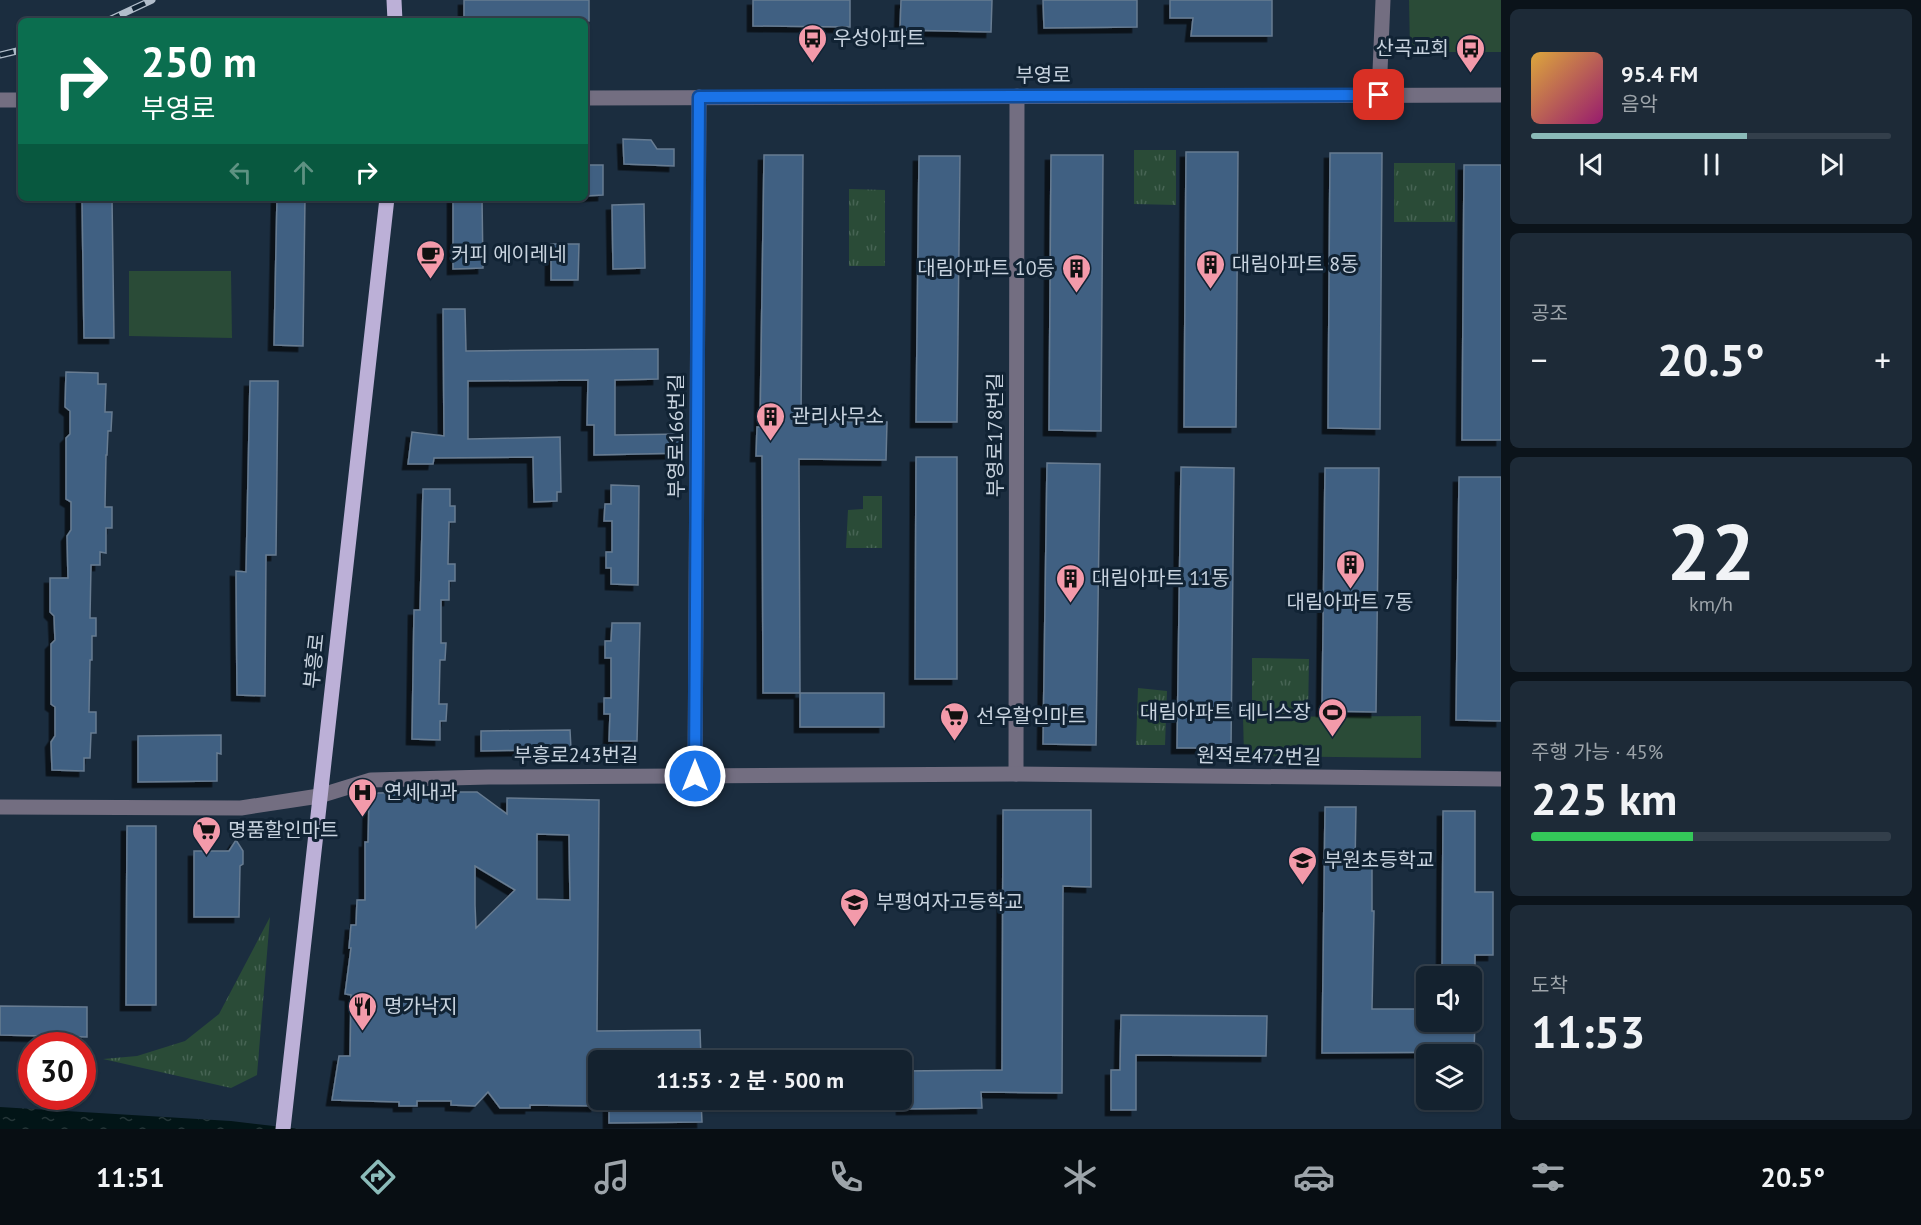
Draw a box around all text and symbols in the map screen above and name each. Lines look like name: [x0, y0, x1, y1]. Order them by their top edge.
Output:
bus stop icon: 우성아파트: [796, 22, 828, 64]
place label: 우성아파트: [833, 25, 925, 51]
bus stop icon: 산곡교회: [1454, 32, 1486, 74]
text: 250 m: [141, 34, 257, 89]
place label: 산곡교회: [1375, 35, 1449, 61]
icon: right: [42, 42, 120, 120]
text: 95.4 FM: [1621, 60, 1698, 88]
street label: 부영로: [1015, 62, 1071, 88]
pin: [1353, 69, 1404, 120]
icon: arrive: [1362, 78, 1395, 111]
text: 부영로: [141, 91, 216, 125]
text: 음악: [1621, 91, 1658, 117]
icon: previous: [1575, 148, 1608, 181]
icon: pause: [1695, 148, 1728, 181]
icon: next: [1815, 148, 1848, 181]
icon: left: [224, 156, 257, 189]
icon: ahead: [287, 156, 320, 189]
icon: right: [350, 156, 383, 189]
cafe icon: 커피 에이레네: [414, 238, 446, 280]
place label: 커피 에이레네: [451, 241, 567, 267]
building icon: 대림아파트 8동: [1195, 248, 1227, 290]
place label: 대림아파트 8동: [1232, 251, 1359, 277]
building icon: 대림아파트 10동: [1060, 252, 1092, 294]
place label: 대림아파트 10동: [917, 255, 1055, 281]
text: 공조: [1531, 300, 1568, 326]
text: 20.5°: [1657, 330, 1765, 388]
text: −: [1531, 338, 1548, 381]
text: +: [1874, 338, 1891, 381]
street label: 부영로178번길: [982, 373, 1008, 497]
street label: 부영로166번길: [663, 374, 689, 498]
building icon: 관리사무소: [755, 400, 787, 442]
place label: 관리사무소: [792, 403, 884, 429]
text: 22: [1667, 501, 1755, 602]
building icon: 대림아파트 7동: [1334, 548, 1366, 590]
building icon: 대림아파트 11동: [1055, 562, 1087, 604]
place label: 대림아파트 11동: [1092, 565, 1230, 591]
place label: 대림아파트 7동: [1287, 589, 1413, 615]
text: km/h: [1689, 591, 1733, 617]
street label: 부흥로: [298, 632, 330, 690]
sports icon: 대림아파트 테니스장: [1316, 696, 1348, 738]
place label: 대림아파트 테니스장: [1140, 699, 1311, 725]
supermarket icon: 선우할인마트: [939, 700, 971, 742]
place label: 선우할인마트: [976, 703, 1086, 729]
text: 주행 가능 · 45%: [1531, 739, 1663, 765]
street label: 부흥로243번길: [514, 742, 638, 768]
street label: 원적로472번길: [1196, 742, 1322, 770]
position arrow: [663, 744, 727, 808]
text: 225 km: [1531, 769, 1677, 827]
hospital icon: 연세내과: [347, 776, 379, 818]
place label: 연세내과: [384, 779, 458, 805]
supermarket icon: 명품할인마트: [191, 814, 223, 856]
place label: 명품할인마트: [228, 817, 338, 843]
school or university icon: 부원초등학교: [1287, 844, 1319, 886]
place label: 부원초등학교: [1324, 847, 1434, 873]
school or university icon: 부평여자고등학교: [839, 886, 871, 928]
place label: 부평여자고등학교: [876, 889, 1023, 915]
map controls: [1416, 966, 1482, 1110]
button: sound: [1416, 966, 1482, 1032]
text: 도착: [1531, 972, 1568, 998]
restaurant icon: 명가낙지: [347, 990, 379, 1032]
place label: 명가낙지: [384, 993, 458, 1019]
text: 11:53: [1531, 1002, 1645, 1060]
speed limit sign: 30: [18, 1032, 96, 1110]
button: layers: [1416, 1044, 1482, 1110]
text: 11:53 · 2 분 · 500 m: [656, 1066, 844, 1094]
icon: directions: [357, 1156, 399, 1198]
icon: music: [591, 1156, 633, 1198]
icon: phone: [825, 1156, 867, 1198]
icon: climate: [1059, 1156, 1101, 1198]
icon: car: [1293, 1156, 1335, 1198]
icon: filters: [1527, 1156, 1569, 1198]
text: 11:51: [96, 1160, 165, 1194]
text: 20.5°: [1761, 1160, 1825, 1194]

